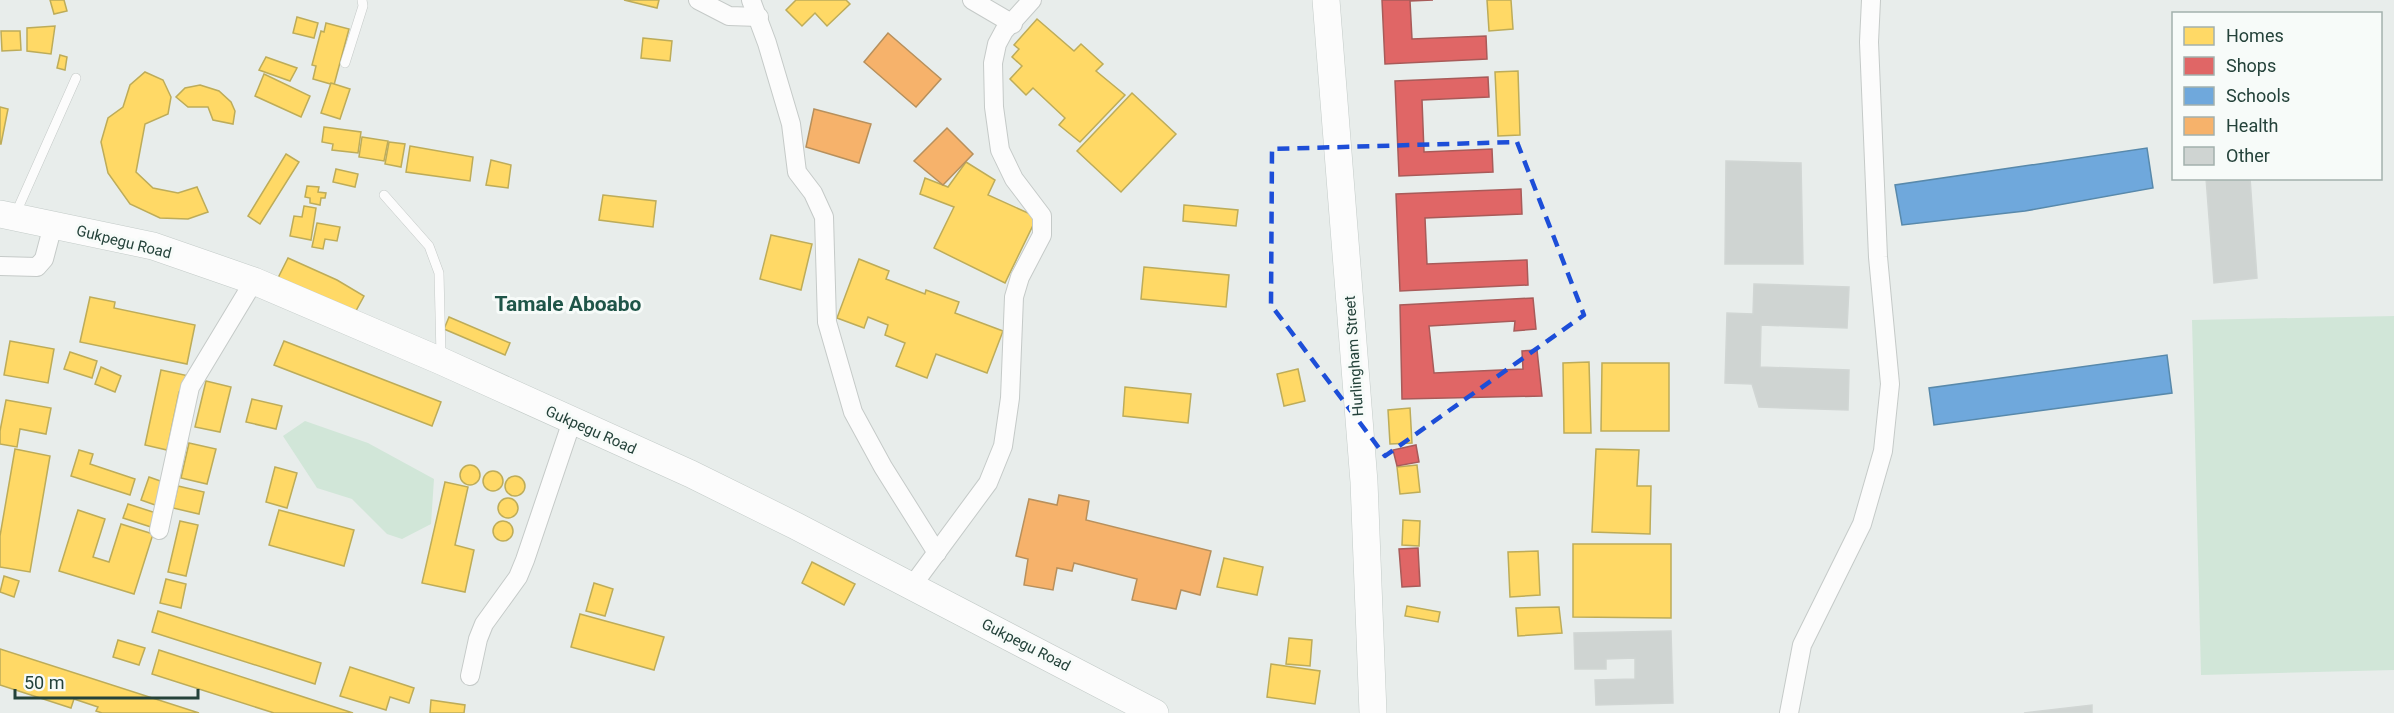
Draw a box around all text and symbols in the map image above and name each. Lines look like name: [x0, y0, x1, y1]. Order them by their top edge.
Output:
legend: [2172, 12, 2382, 180]
text: Homes: [2226, 25, 2284, 46]
text: Shops: [2226, 55, 2276, 76]
text: Schools: [2226, 85, 2290, 106]
text: Health: [2226, 115, 2278, 136]
text: Other: [2226, 145, 2270, 166]
street label: Gukpegu Road: [75, 221, 173, 263]
district label: Tamale Aboabo: [495, 292, 642, 316]
street label: Hurlingham Street: [1341, 295, 1367, 417]
street label: Gukpegu Road: [543, 402, 639, 458]
street label: Gukpegu Road: [979, 615, 1073, 675]
scale bar: [15, 662, 198, 700]
text: 50 m: [24, 672, 64, 693]

